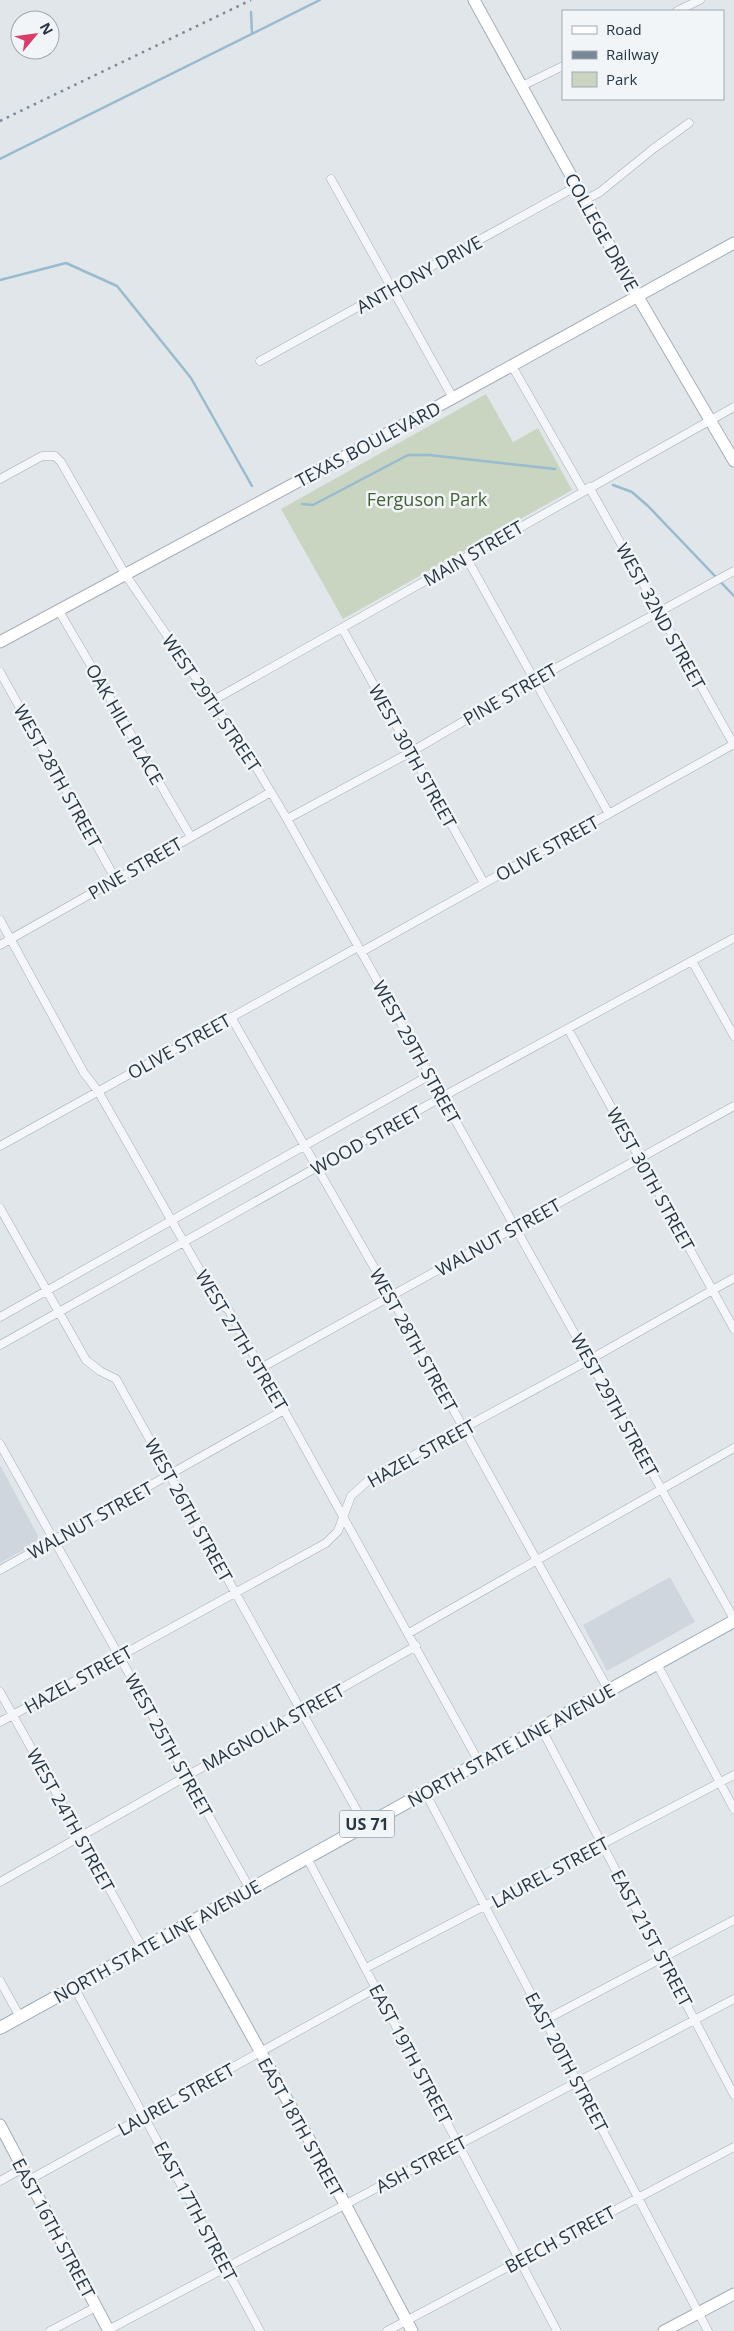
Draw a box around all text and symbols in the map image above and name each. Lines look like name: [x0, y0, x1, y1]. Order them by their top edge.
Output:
north arrow: [10, 10, 60, 60]
legend: [562, 10, 724, 100]
text: N: [36, 19, 58, 38]
text: Road: [606, 19, 642, 39]
text: Railway: [606, 44, 659, 64]
text: Park: [606, 69, 637, 89]
street label: COLLEGE DRIVE: [560, 169, 644, 295]
street label: ANTHONY DRIVE: [352, 229, 486, 319]
street label: TEXAS BOULEVARD: [291, 396, 445, 492]
park label: Ferguson Park: [367, 487, 488, 511]
street label: MAIN STREET: [419, 515, 527, 591]
street label: WEST 32ND STREET: [611, 539, 711, 694]
street label: WEST 29TH STREET: [157, 630, 267, 776]
street label: PINE STREET: [459, 657, 561, 731]
street label: OAK HILL PLACE: [81, 659, 169, 789]
street label: WEST 30TH STREET: [364, 680, 462, 832]
street label: WEST 28TH STREET: [9, 700, 107, 852]
street label: OLIVE STREET: [491, 810, 603, 886]
street label: PINE STREET: [84, 831, 186, 905]
street label: WEST 29TH STREET: [368, 976, 466, 1128]
street label: OLIVE STREET: [123, 1008, 235, 1084]
street label: WOOD STREET: [306, 1100, 426, 1180]
street label: WEST 30TH STREET: [602, 1103, 700, 1255]
street label: WALNUT STREET: [431, 1193, 565, 1281]
street label: WEST 28TH STREET: [365, 1264, 463, 1416]
street label: WEST 27TH STREET: [190, 1265, 294, 1415]
street label: WEST 29TH STREET: [566, 1329, 664, 1481]
street label: HAZEL STREET: [363, 1413, 479, 1493]
street label: WEST 26TH STREET: [140, 1434, 238, 1586]
street label: WALNUT STREET: [23, 1476, 157, 1564]
street label: HAZEL STREET: [20, 1639, 136, 1719]
street label: WEST 25TH STREET: [120, 1669, 218, 1821]
street label: MAGNOLIA STREET: [197, 1678, 349, 1776]
street label: NORTH STATE LINE AVENUE: [403, 1678, 619, 1812]
street label: WEST 24TH STREET: [22, 1744, 120, 1896]
road number: US 71: [340, 1810, 394, 1838]
street label: LAUREL STREET: [487, 1831, 613, 1913]
street label: EAST 21ST STREET: [606, 1865, 698, 2011]
street label: NORTH STATE LINE AVENUE: [49, 1874, 265, 2008]
street label: EAST 19TH STREET: [364, 1980, 458, 2128]
street label: EAST 20TH STREET: [520, 1988, 614, 2136]
street label: EAST 18TH STREET: [253, 2053, 349, 2201]
street label: LAUREL STREET: [113, 2057, 239, 2141]
street label: ASH STREET: [371, 2130, 471, 2198]
street label: EAST 17TH STREET: [149, 2137, 243, 2285]
street label: EAST 16TH STREET: [7, 2154, 101, 2302]
street label: BEECH STREET: [501, 2200, 619, 2278]

